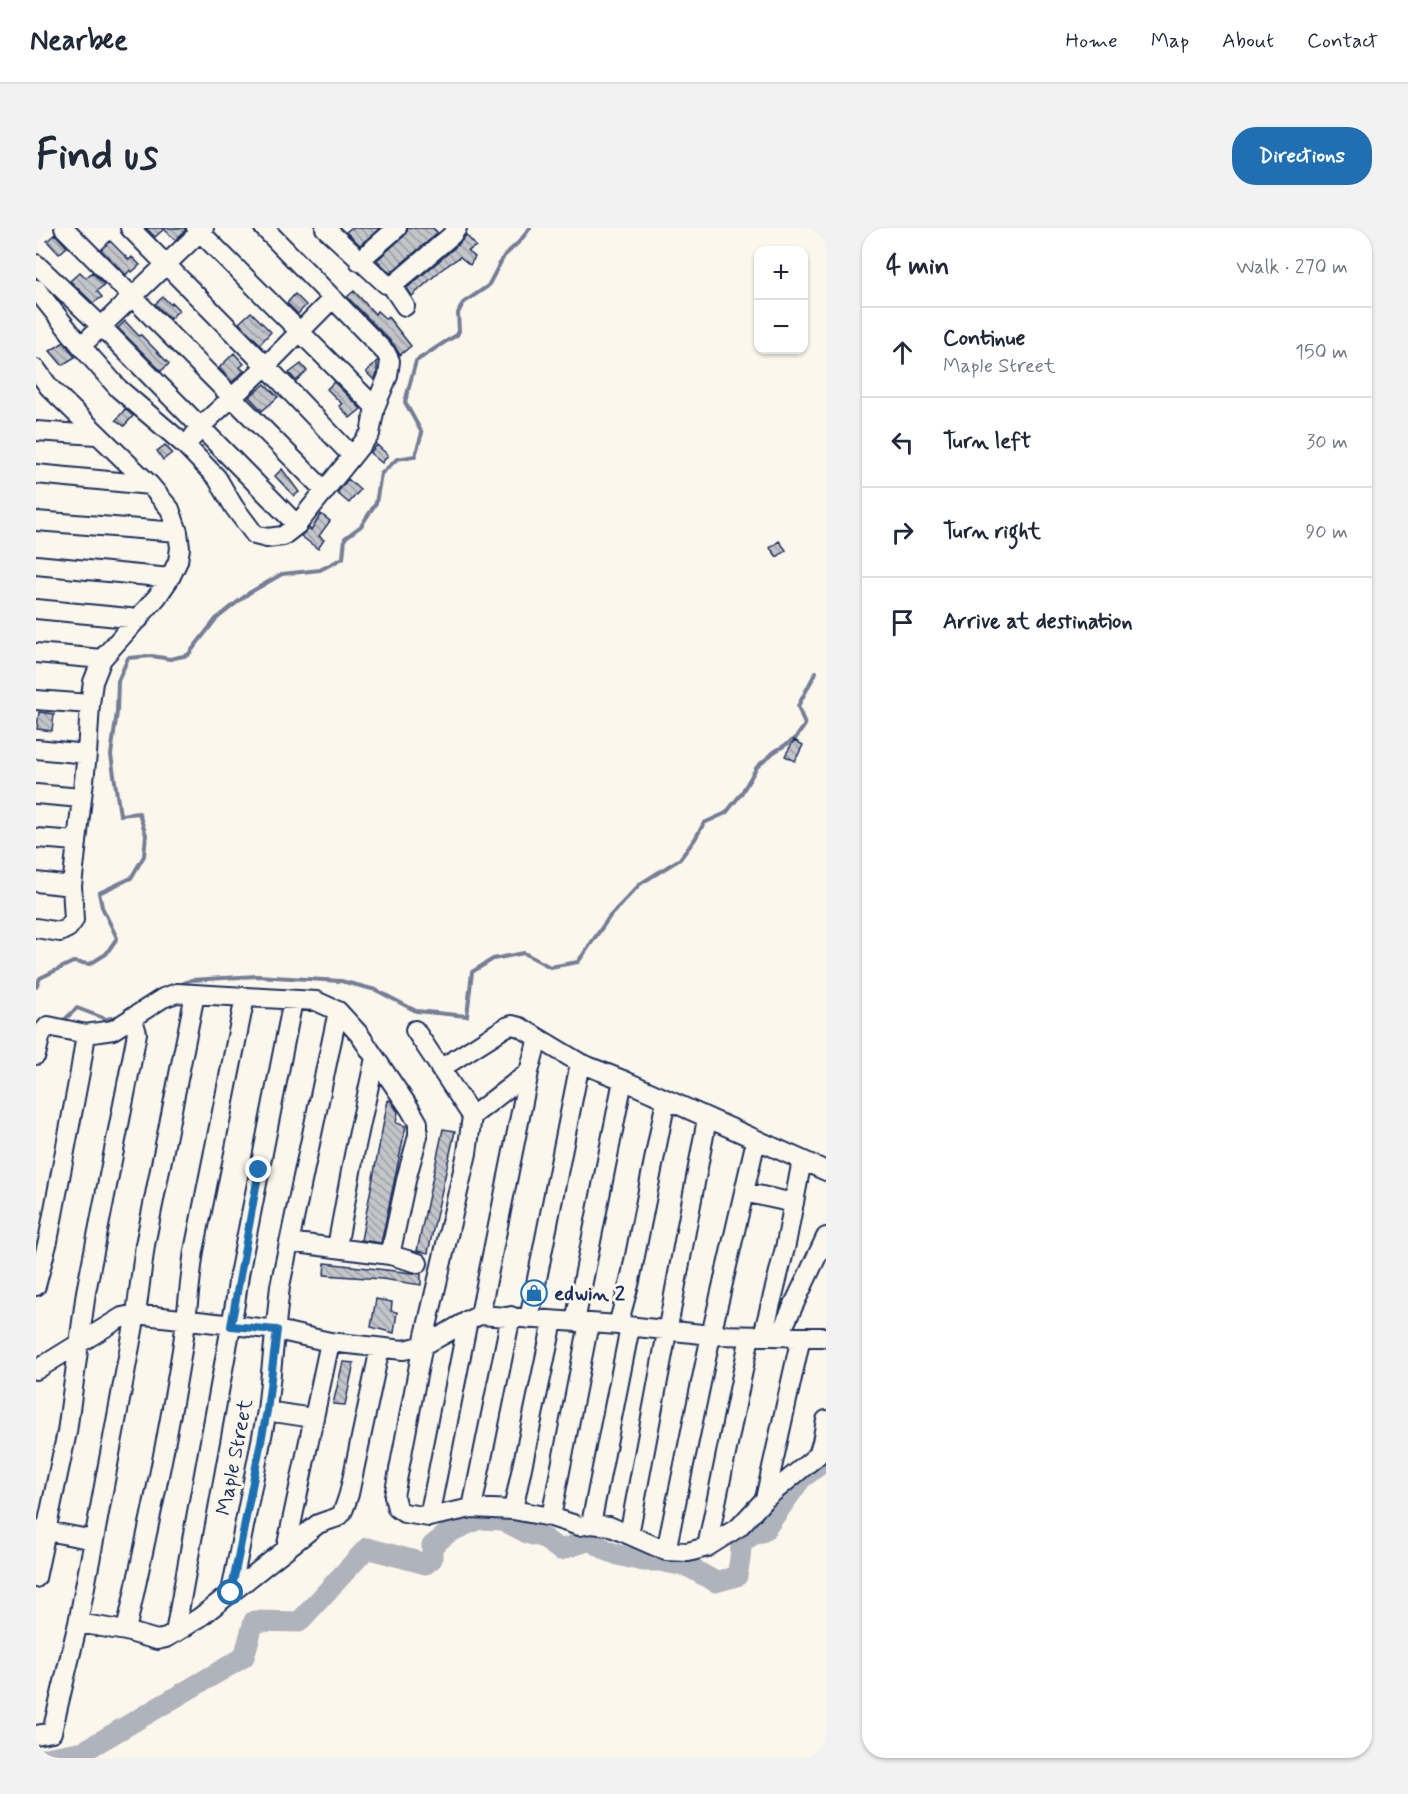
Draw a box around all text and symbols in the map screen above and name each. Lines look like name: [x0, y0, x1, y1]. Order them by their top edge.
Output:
text: Nearbee: [30, 23, 128, 60]
text: Home: [1066, 27, 1118, 55]
text: Map: [1151, 27, 1189, 55]
text: About: [1222, 27, 1274, 55]
text: Contact: [1307, 27, 1378, 55]
button: Directions: [1232, 127, 1372, 185]
text: Find us: [36, 129, 158, 184]
map controls: [754, 246, 808, 354]
button: +: [754, 246, 808, 300]
text: 4 min: [886, 250, 949, 284]
text: Walk · 270 m: [1236, 254, 1348, 281]
button: −: [754, 300, 808, 354]
text: Continue: [943, 325, 1025, 353]
icon: ahead: [886, 336, 919, 369]
text: 150 m: [1295, 339, 1348, 366]
text: Maple Street: [943, 353, 1056, 380]
icon: left: [886, 426, 919, 459]
text: Turn left: [943, 428, 1031, 456]
text: 30 m: [1306, 429, 1348, 456]
icon: right: [886, 516, 919, 549]
text: Turn right: [943, 518, 1041, 546]
text: 90 m: [1305, 519, 1348, 546]
icon: arrive: [886, 606, 919, 639]
text: Arrive at destination: [943, 608, 1133, 636]
route end: [245, 1156, 271, 1182]
shop icon: edwin 2: [519, 1278, 549, 1308]
place label: edwin 2: [554, 1280, 626, 1308]
street label: Maple Street: [210, 1396, 260, 1518]
route start: [217, 1579, 243, 1605]

